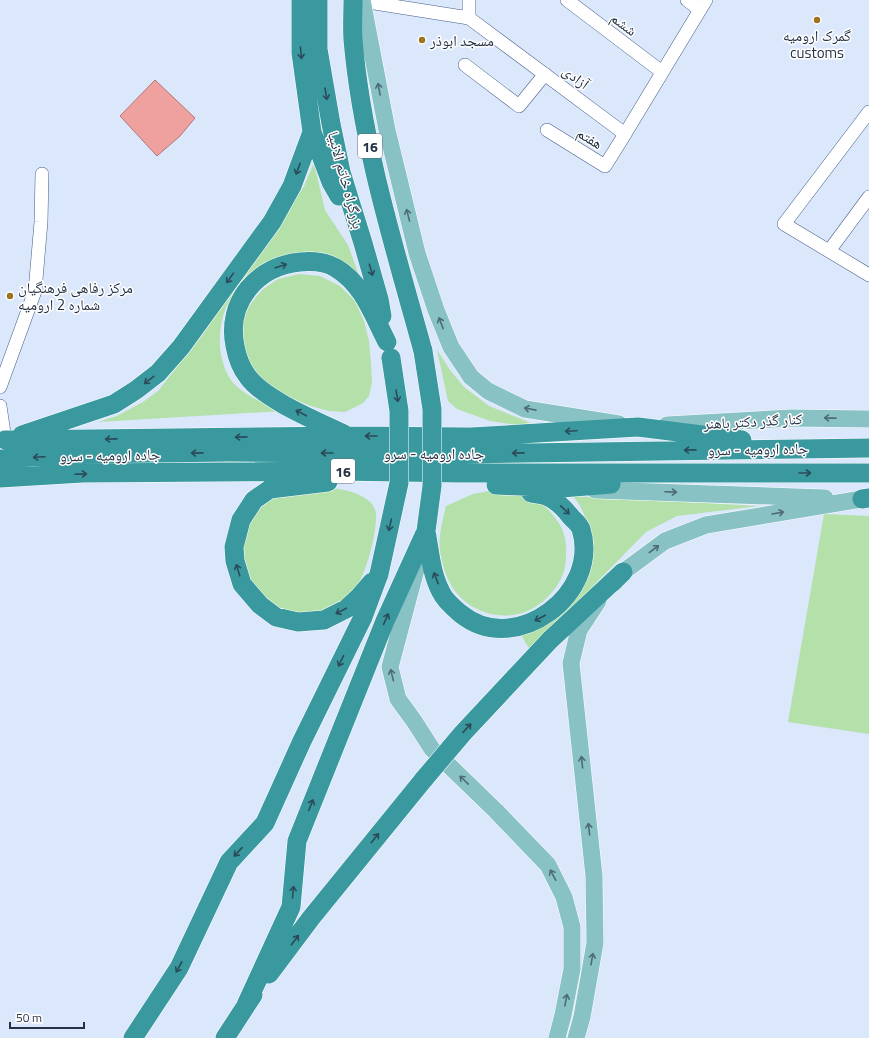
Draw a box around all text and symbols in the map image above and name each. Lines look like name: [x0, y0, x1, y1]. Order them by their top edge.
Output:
street label: ششم: [606, 6, 642, 42]
marker: گمرک ارومیه customs: [812, 15, 822, 25]
place label: گمرک ارومیه customs: [783, 24, 851, 64]
place label: مسجد ابوذر: [429, 29, 494, 52]
marker: مسجد ابوذر: [417, 35, 427, 45]
one-way arrow: [298, 46, 305, 59]
street label: آزادی: [558, 59, 595, 95]
one-way arrow: [375, 83, 383, 96]
one-way arrow: [322, 87, 330, 100]
street label: هفتم: [573, 121, 607, 155]
street label: بزرگراه خاتم الانبیا: [322, 129, 370, 231]
road number: 16: [358, 134, 382, 158]
one-way arrow: [294, 162, 302, 174]
one-way arrow: [404, 209, 411, 222]
one-way arrow: [274, 262, 287, 269]
one-way arrow: [368, 263, 375, 276]
one-way arrow: [226, 273, 234, 284]
place label: مرکز رفاهی فرهنگیان شماره 2 ارومیه: [18, 276, 133, 316]
marker: مرکز رفاهی فرهنگیان شماره 2 ارومیه: [5, 291, 15, 301]
one-way arrow: [437, 318, 445, 330]
one-way arrow: [144, 375, 155, 384]
one-way arrow: [393, 390, 401, 403]
one-way arrow: [524, 405, 537, 413]
street label: کنار گذر دکتر باهنر: [702, 407, 803, 435]
one-way arrow: [295, 409, 307, 417]
one-way arrow: [824, 414, 837, 422]
one-way arrow: [565, 427, 578, 434]
one-way arrow: [365, 432, 378, 440]
one-way arrow: [235, 434, 248, 441]
one-way arrow: [105, 435, 118, 443]
street label: جاده ارومیه - سرو: [708, 437, 809, 461]
street label: جاده ارومیه - سرو: [384, 442, 485, 465]
street label: جاده ارومیه - سرو: [60, 443, 161, 467]
one-way arrow: [684, 446, 697, 454]
one-way arrow: [191, 449, 204, 457]
one-way arrow: [321, 449, 334, 457]
one-way arrow: [512, 449, 525, 457]
one-way arrow: [33, 453, 46, 460]
road number: 16: [331, 459, 355, 483]
one-way arrow: [798, 469, 811, 477]
one-way arrow: [74, 470, 87, 477]
one-way arrow: [664, 489, 677, 496]
one-way arrow: [560, 506, 570, 515]
one-way arrow: [771, 509, 784, 517]
one-way arrow: [385, 518, 393, 531]
one-way arrow: [649, 544, 660, 553]
one-way arrow: [234, 564, 241, 577]
one-way arrow: [431, 573, 439, 585]
one-way arrow: [335, 608, 347, 615]
one-way arrow: [383, 614, 390, 626]
one-way arrow: [535, 614, 547, 622]
one-way arrow: [337, 655, 344, 667]
one-way arrow: [388, 668, 396, 681]
one-way arrow: [463, 723, 472, 733]
one-way arrow: [578, 756, 585, 769]
one-way arrow: [459, 775, 469, 785]
one-way arrow: [308, 799, 316, 811]
one-way arrow: [585, 823, 593, 836]
one-way arrow: [371, 833, 380, 844]
one-way arrow: [234, 847, 243, 857]
one-way arrow: [548, 869, 556, 881]
one-way arrow: [289, 886, 296, 899]
one-way arrow: [290, 935, 299, 946]
one-way arrow: [588, 953, 596, 966]
one-way arrow: [174, 961, 182, 973]
one-way arrow: [562, 994, 570, 1007]
scale bar: [10, 1004, 84, 1030]
text: 50 m: [16, 1008, 42, 1027]

